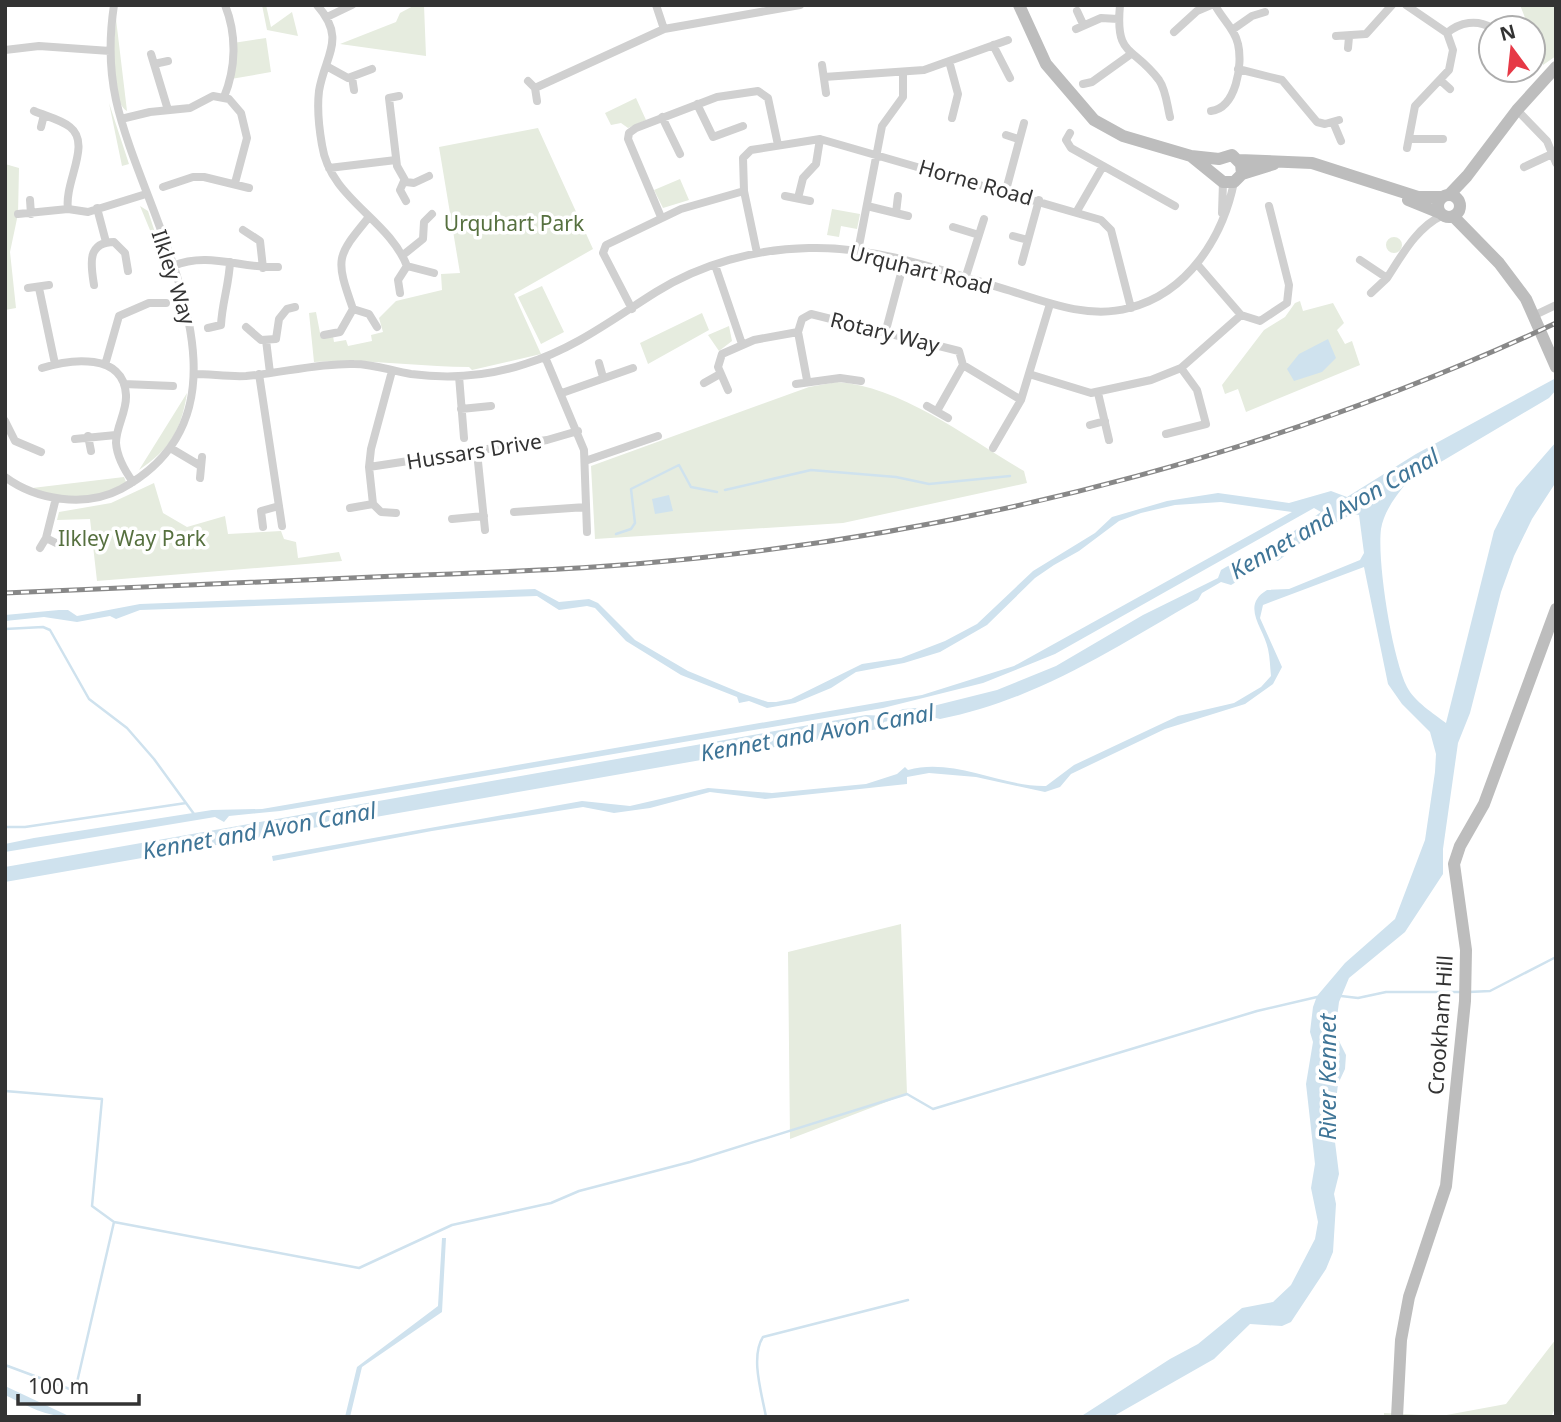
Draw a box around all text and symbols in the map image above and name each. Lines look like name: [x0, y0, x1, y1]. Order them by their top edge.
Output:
north arrow: [1477, 14, 1547, 84]
text: N: [1497, 18, 1518, 47]
street label: Horne Road: [916, 152, 1036, 212]
park label: Urquhart Park: [444, 209, 585, 237]
street label: Ilkley Way: [145, 226, 203, 328]
street label: Urquhart Road: [847, 238, 995, 300]
street label: Rotary Way: [827, 305, 943, 359]
street label: Hussars Drive: [404, 426, 544, 476]
water label: Kennet and Avon Canal: [1224, 439, 1445, 586]
park label: Ilkley Way Park: [58, 524, 207, 552]
water label: Kennet and Avon Canal: [698, 696, 937, 768]
water label: Kennet and Avon Canal: [140, 794, 379, 866]
street label: Crookham Hill: [1421, 954, 1459, 1096]
water label: River Kennet: [1311, 1012, 1343, 1140]
scale bar: [18, 1362, 138, 1406]
text: 100 m: [28, 1372, 89, 1400]

